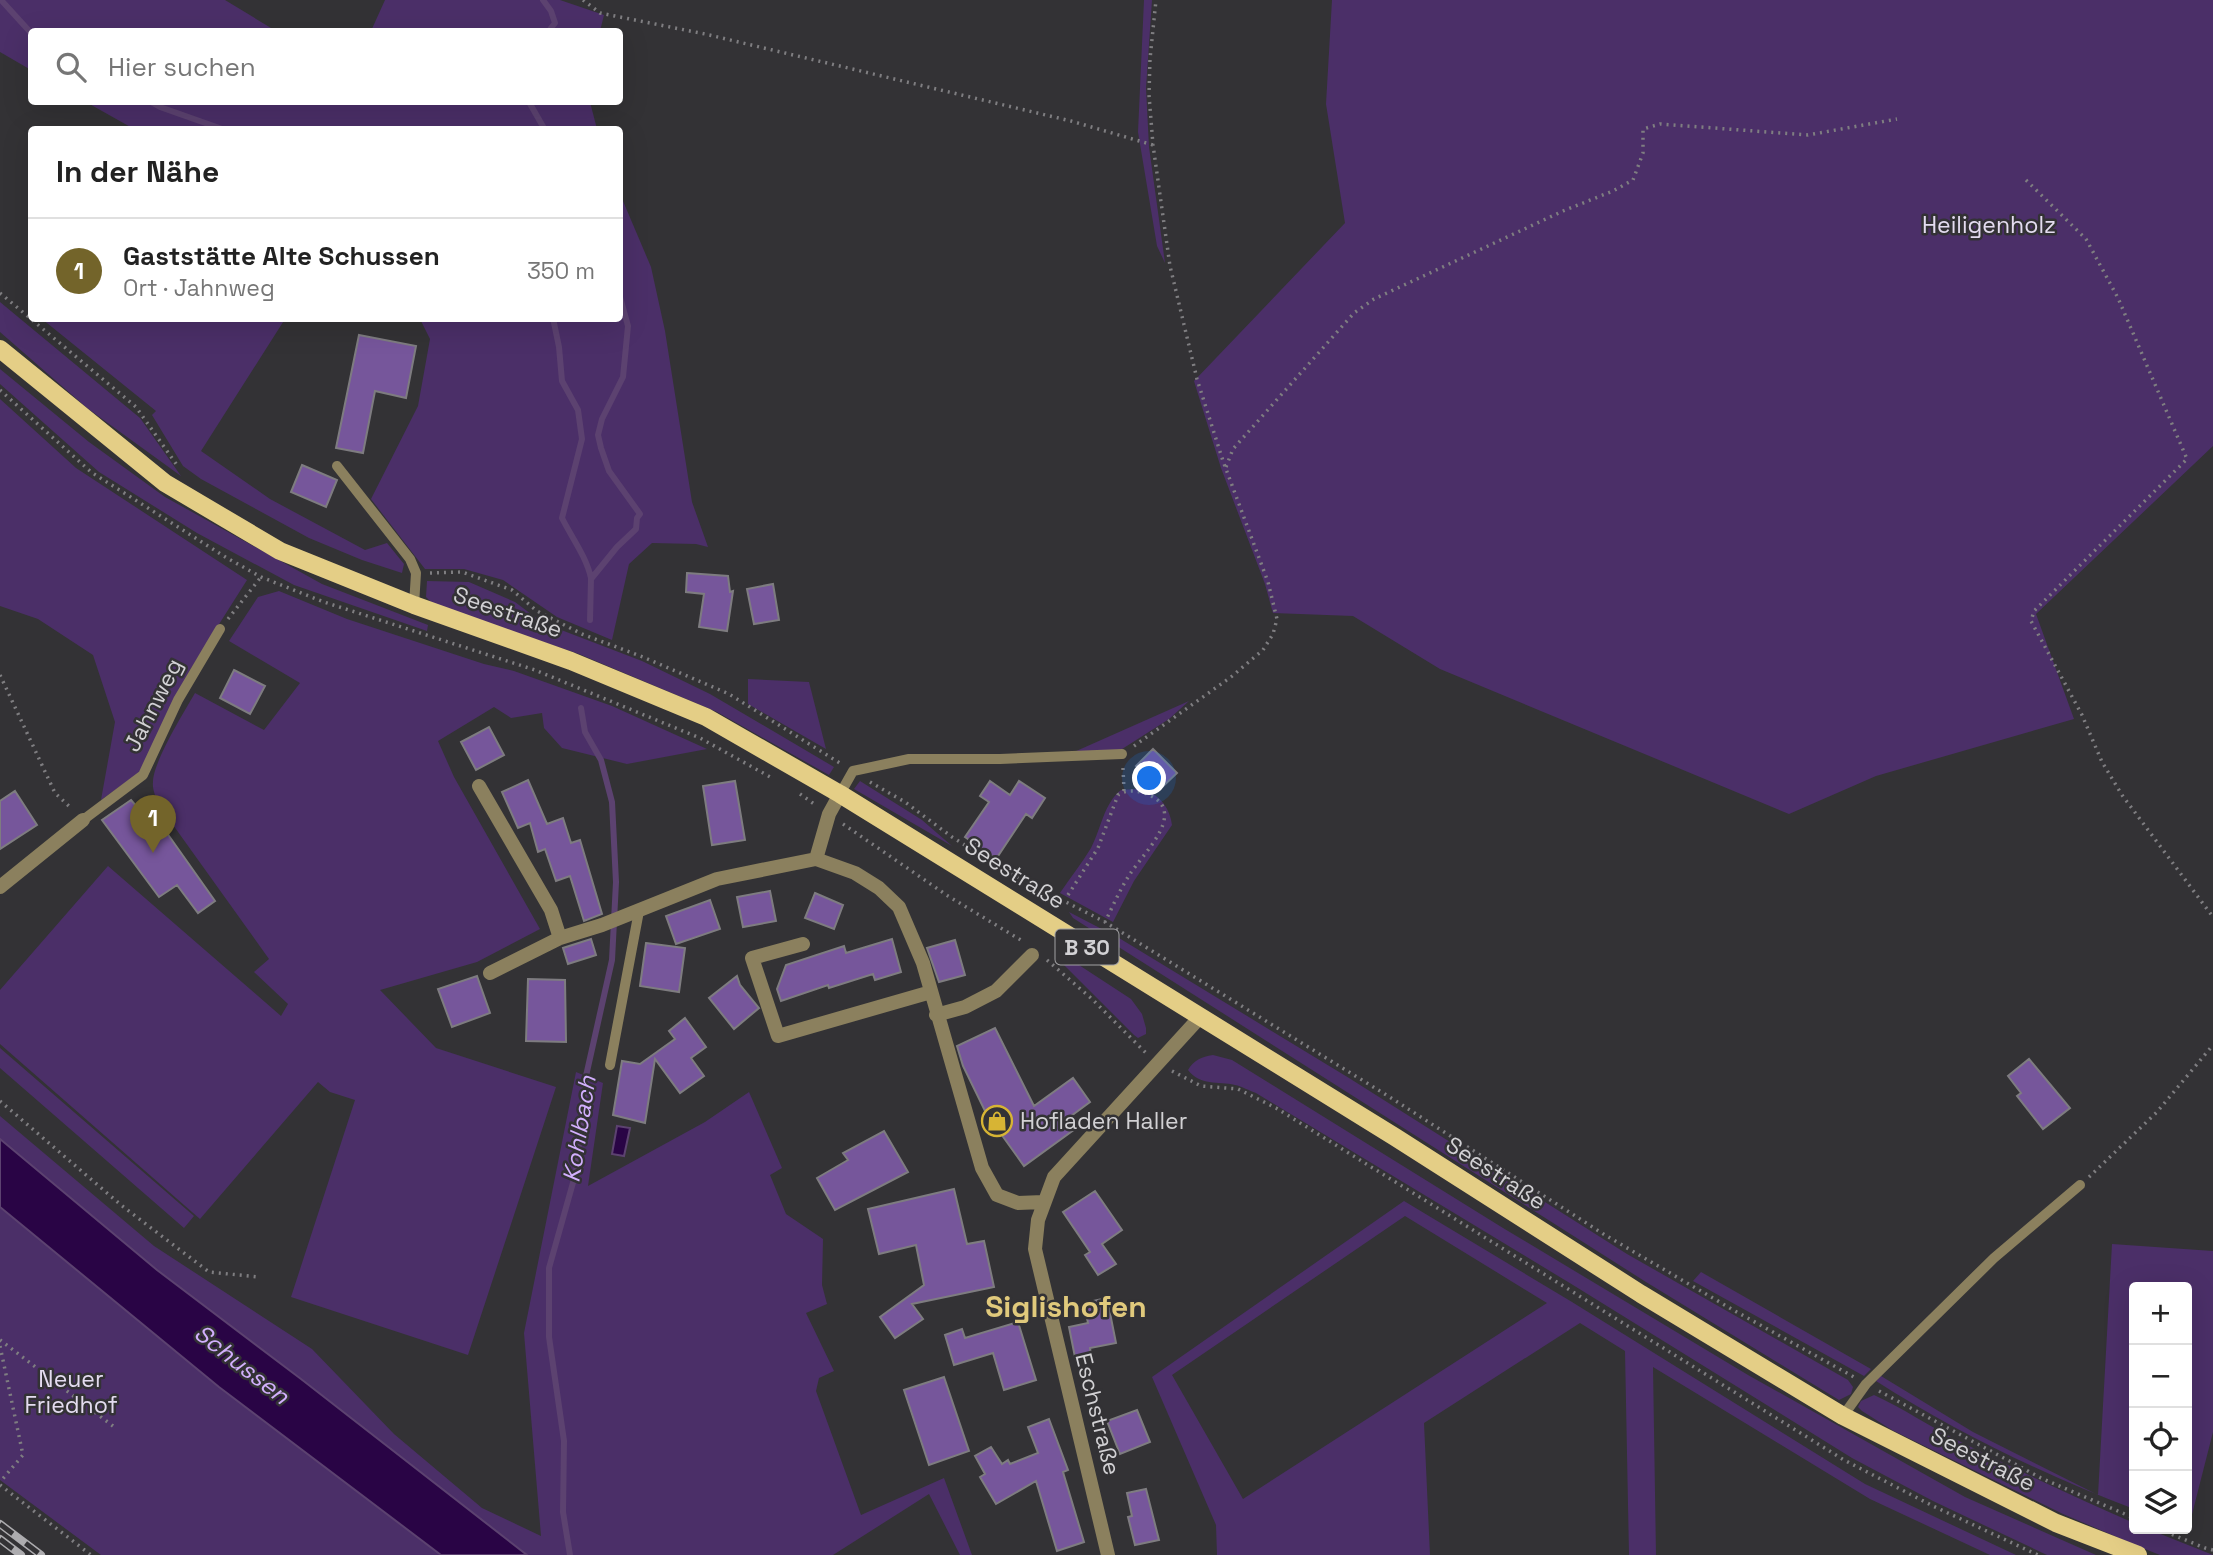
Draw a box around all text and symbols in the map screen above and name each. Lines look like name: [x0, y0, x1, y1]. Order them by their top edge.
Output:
search box: [28, 28, 623, 105]
icon: search: [52, 48, 90, 86]
text: Hier suchen: [108, 50, 256, 84]
text: In der Nähe: [56, 152, 219, 191]
park label: Heiligenholz: [1922, 210, 2056, 240]
text: Gaststätte Alte Schussen: [123, 239, 440, 273]
text: 1: [74, 256, 84, 286]
text: 350 m: [527, 256, 595, 286]
text: Ort · Jahnweg: [123, 273, 275, 303]
street label: Seestraße: [450, 579, 566, 645]
street label: Jahnweg: [117, 653, 189, 757]
your location: [1132, 761, 1166, 795]
pin: 1: [130, 795, 176, 853]
street label: Seestraße: [959, 830, 1071, 916]
road number: B 30: [1056, 930, 1118, 964]
water label: Kohlbach: [555, 1072, 603, 1185]
shop icon: Hofladen Haller: [980, 1104, 1014, 1138]
place label: Hofladen Haller: [1020, 1106, 1187, 1136]
street label: Seestraße: [1440, 1130, 1552, 1216]
map controls: [2129, 1282, 2192, 1534]
button: +: [2129, 1282, 2192, 1345]
district label: Siglishofen: [985, 1287, 1147, 1326]
water label: Schussen: [188, 1317, 297, 1412]
button: −: [2129, 1345, 2192, 1408]
street label: Eschstraße: [1068, 1350, 1128, 1478]
park label: Neuer Friedhof: [24, 1364, 118, 1420]
button: locate: [2129, 1408, 2192, 1471]
street label: Seestraße: [1926, 1420, 2040, 1498]
button: layers: [2129, 1471, 2192, 1534]

